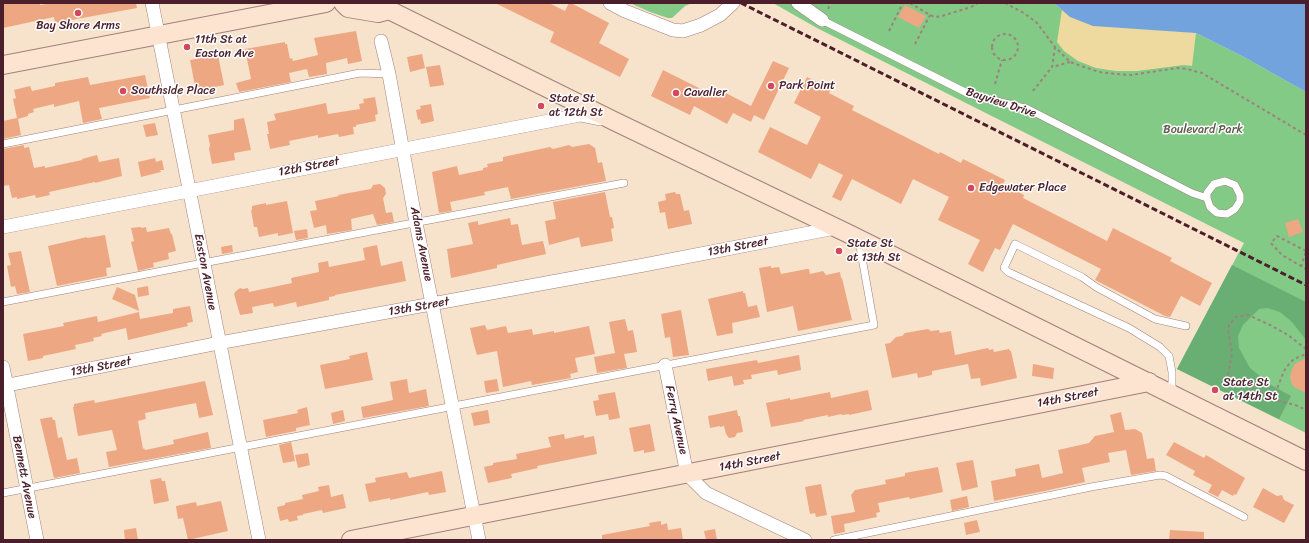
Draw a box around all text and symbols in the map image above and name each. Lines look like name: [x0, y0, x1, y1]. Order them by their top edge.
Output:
marker: Bay Shore Arms: [73, 8, 83, 18]
place label: Bay Shore Arms: [36, 19, 120, 33]
place label: 11th St at Easton Ave: [195, 33, 254, 61]
marker: 11th St at Easton Ave: [182, 42, 192, 52]
place label: Park Point: [779, 79, 835, 93]
marker: Park Point: [766, 81, 776, 91]
place label: Southside Place: [131, 84, 215, 98]
street label: Bayview Drive: [964, 85, 1038, 121]
marker: Southside Place: [118, 86, 128, 96]
place label: Cavalier: [684, 86, 727, 100]
marker: Cavalier: [671, 88, 681, 98]
place label: State St at 12th St: [549, 92, 603, 120]
marker: State St at 12th St: [536, 101, 546, 111]
park label: Boulevard Park: [1163, 123, 1243, 137]
street label: 12th Street: [277, 154, 341, 180]
place label: Edgewater Place: [979, 181, 1066, 195]
marker: Edgewater Place: [966, 183, 976, 193]
street label: Adams Avenue: [407, 205, 435, 283]
street label: Easton Avenue: [191, 233, 219, 311]
street label: 13th Street: [707, 234, 769, 260]
place label: State St at 13th St: [847, 237, 901, 265]
marker: State St at 13th St: [834, 246, 844, 256]
street label: 13th Street: [388, 295, 450, 319]
street label: 13th Street: [70, 354, 132, 380]
place label: State St at 14th St: [1223, 376, 1277, 404]
street label: Ferry Avenue: [662, 384, 690, 456]
street label: 14th Street: [1036, 385, 1100, 411]
marker: State St at 14th St: [1210, 385, 1220, 395]
street label: Bennett Avenue: [9, 434, 39, 520]
street label: 14th Street: [718, 449, 782, 475]

